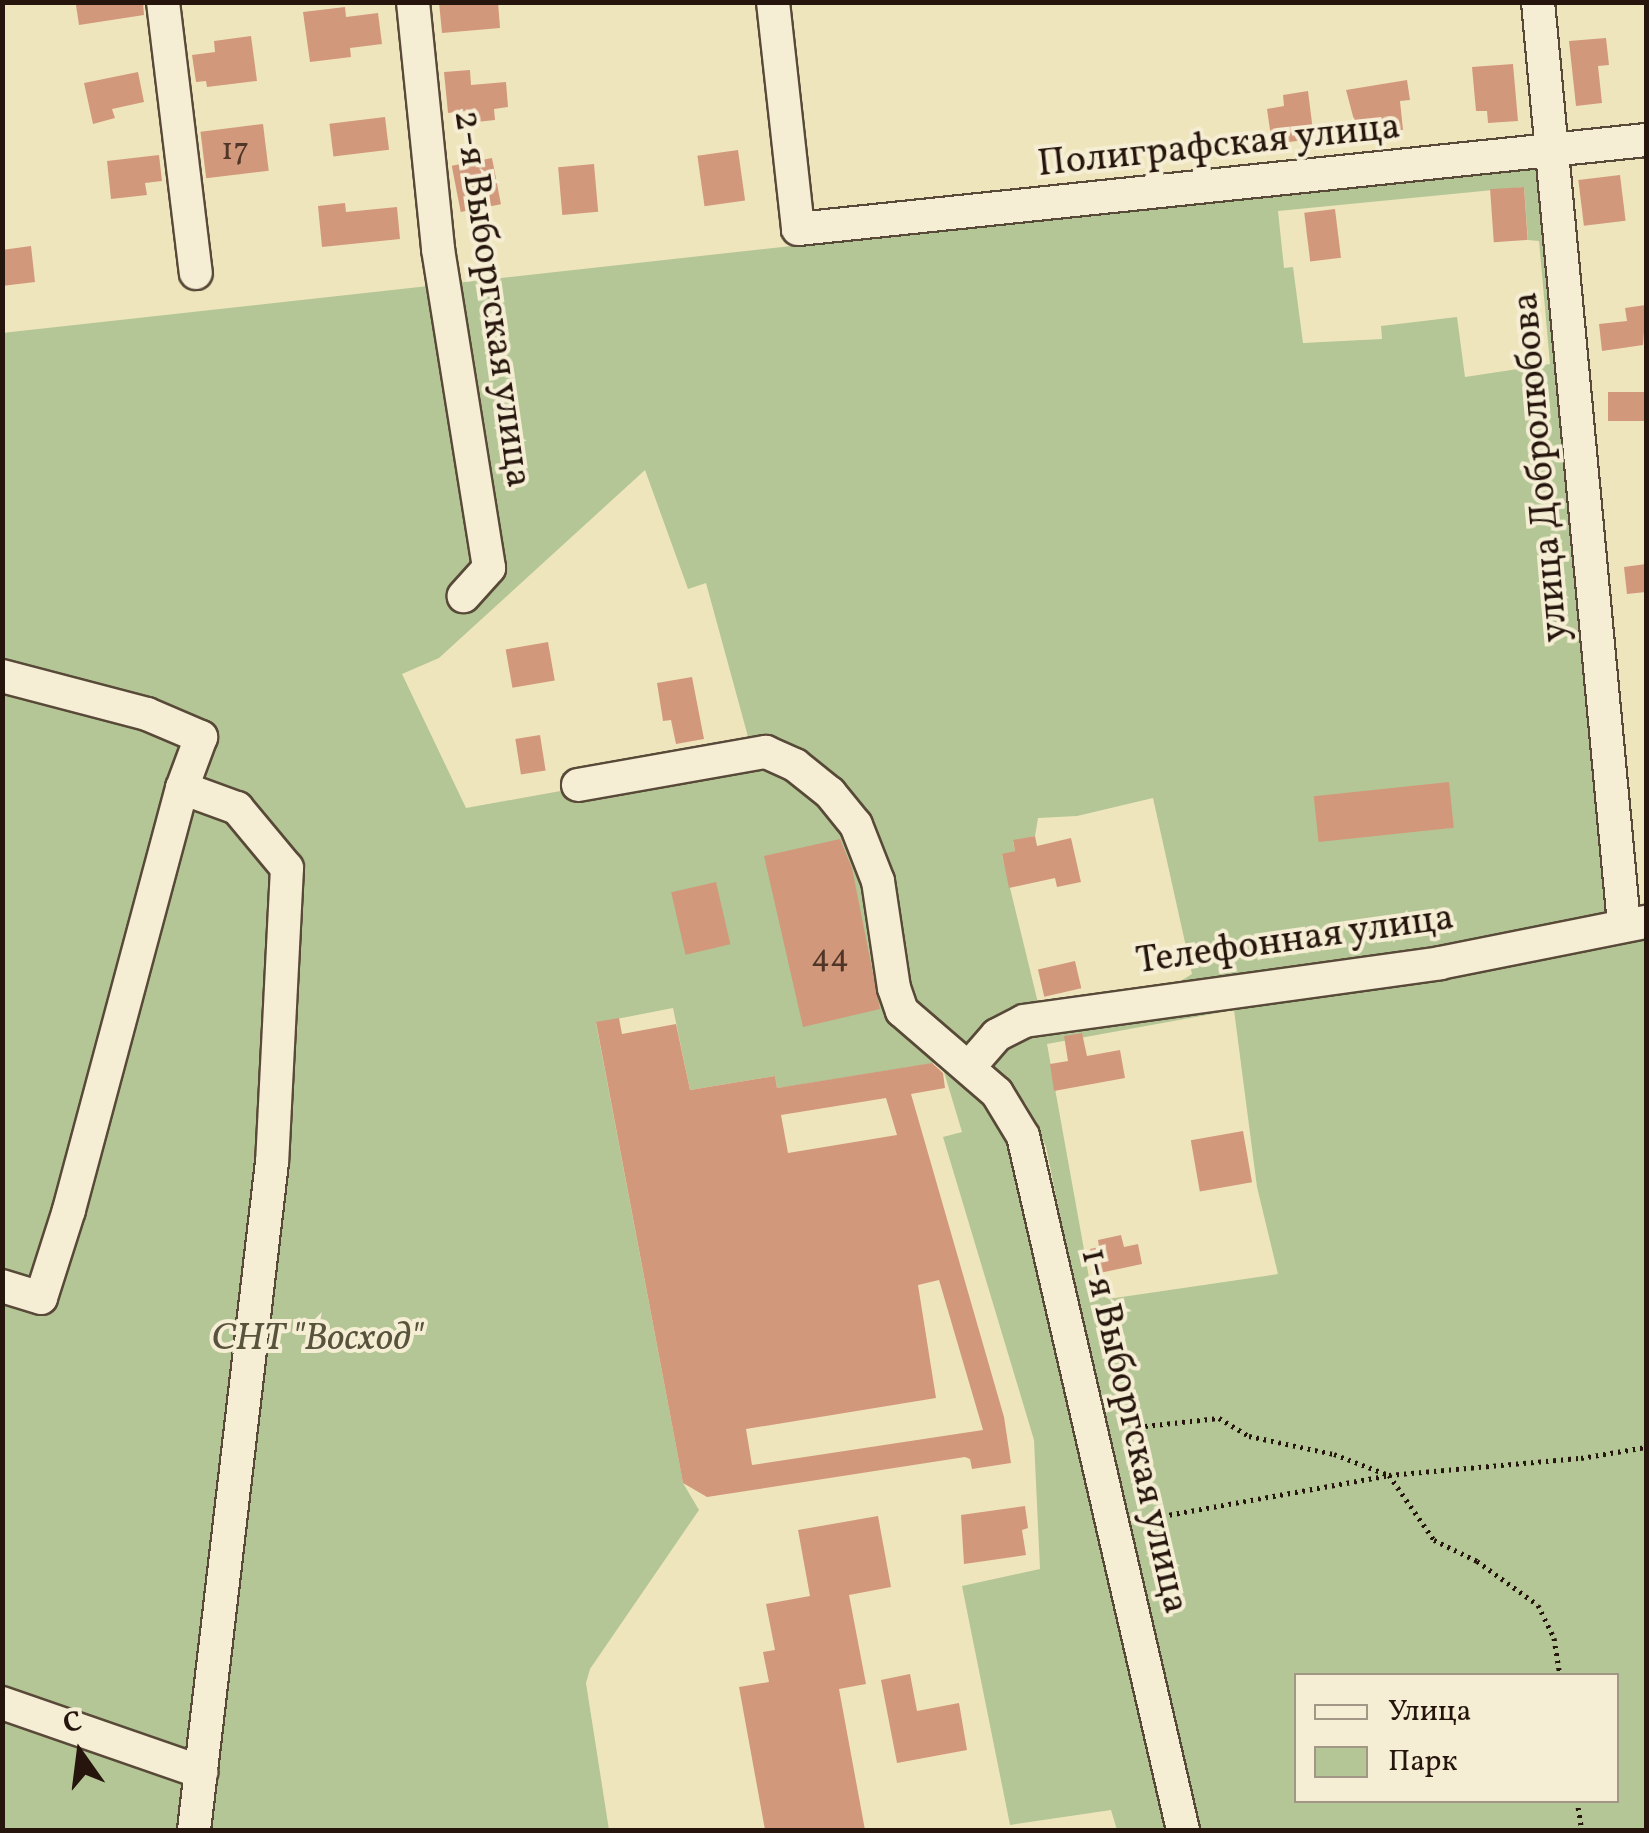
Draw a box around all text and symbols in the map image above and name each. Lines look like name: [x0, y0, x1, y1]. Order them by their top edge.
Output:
street label: Полиграфская улица: [1035, 105, 1403, 189]
street label: 2-я Выборгская улица: [442, 107, 540, 491]
house number: 17: [221, 132, 249, 170]
street label: улица Добролюбова: [1504, 290, 1580, 644]
street label: Телефонная улица: [1133, 896, 1457, 986]
house number: 44: [811, 939, 849, 977]
street label: 1-я Выборгская улица: [1069, 1243, 1197, 1619]
park label: СНТ "Восход": [211, 1317, 423, 1363]
legend: [1294, 1673, 1619, 1803]
text: Улица: [1388, 1691, 1471, 1733]
text: С: [59, 1702, 86, 1745]
north arrow: [30, 1703, 130, 1803]
text: Парк: [1388, 1741, 1457, 1783]

